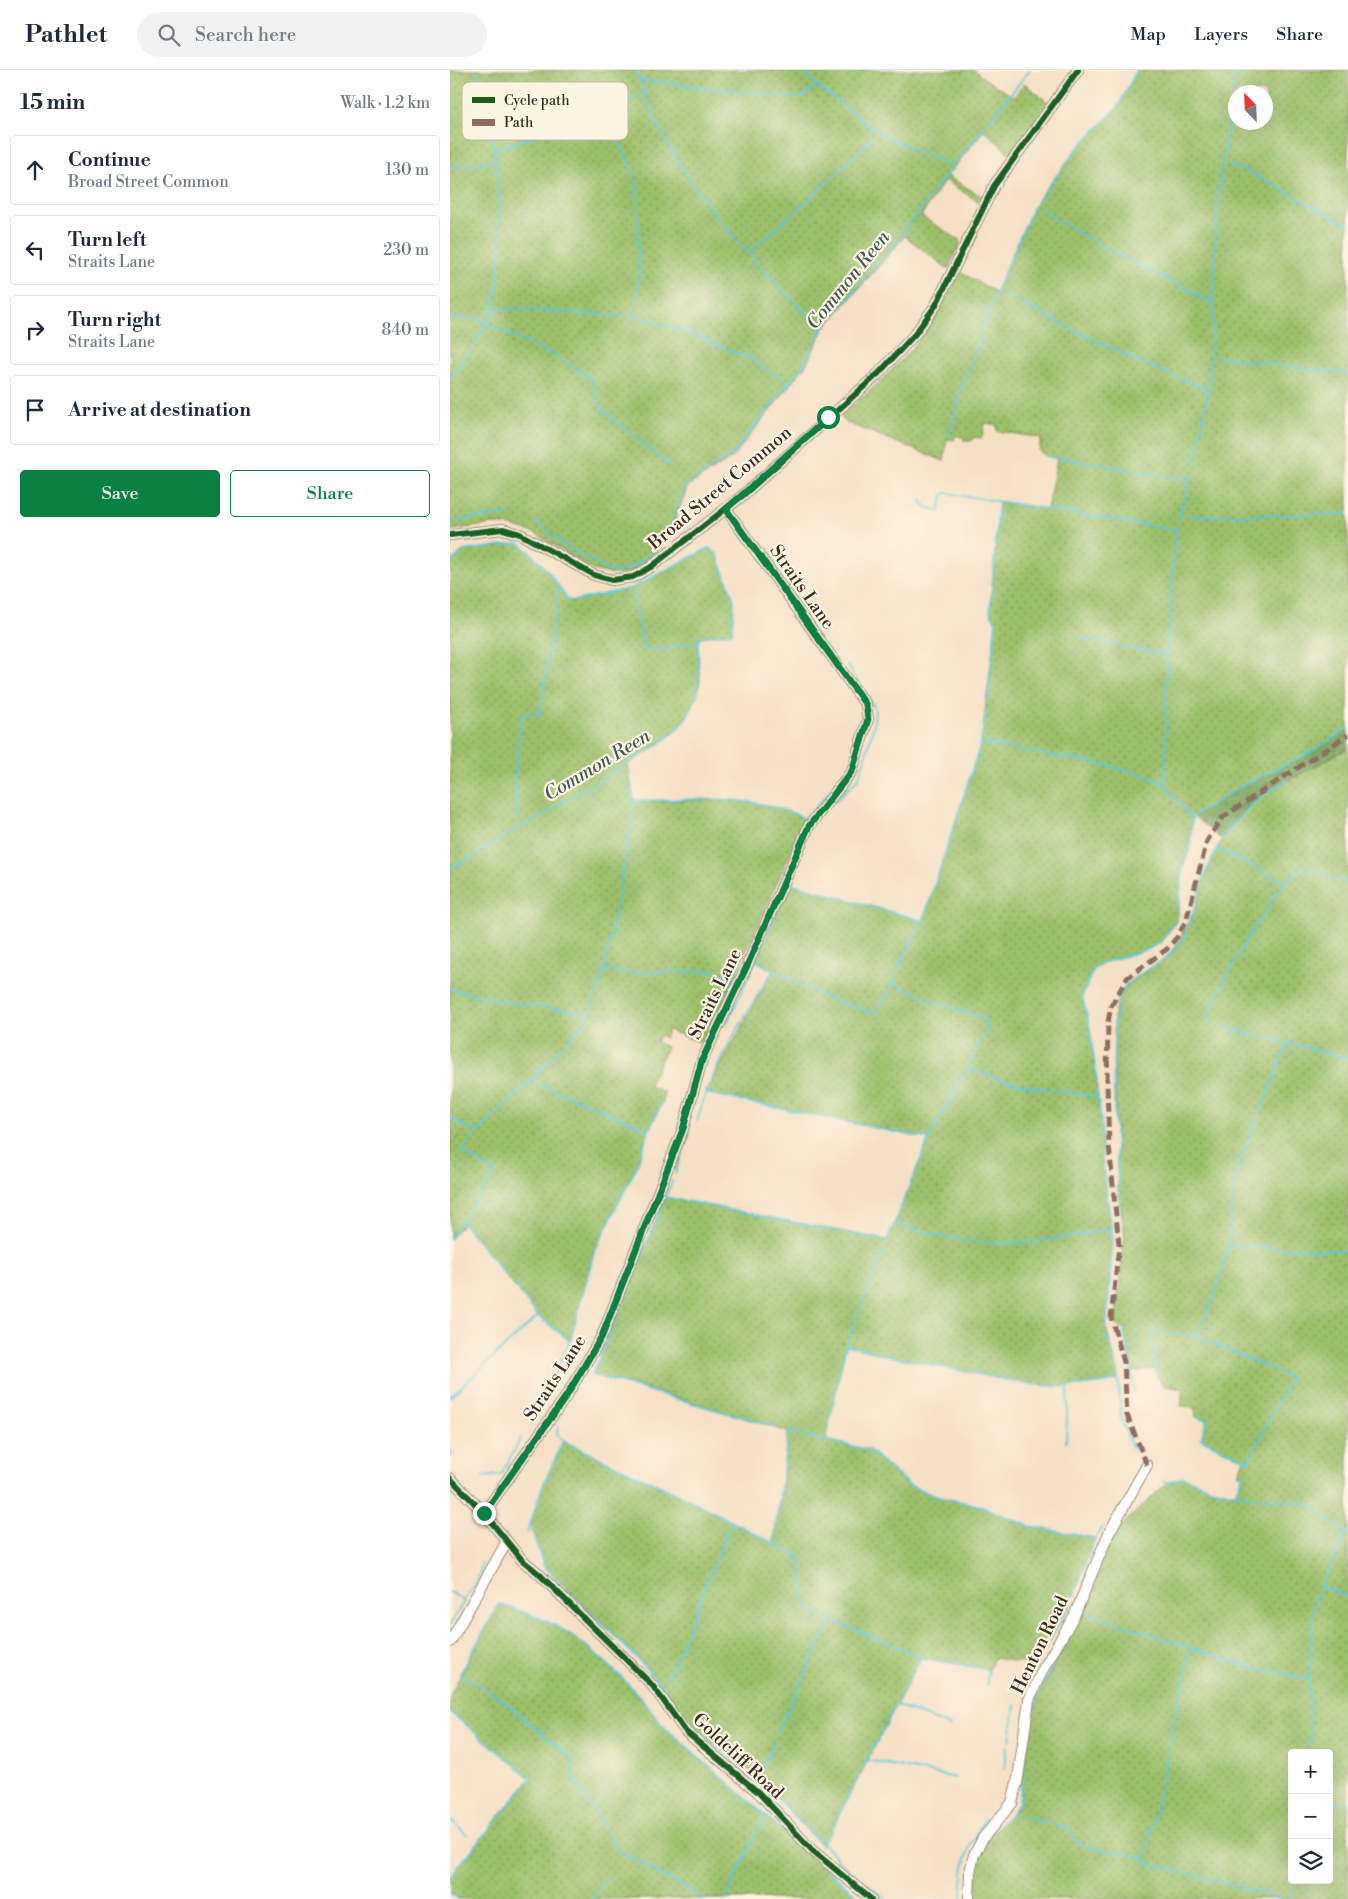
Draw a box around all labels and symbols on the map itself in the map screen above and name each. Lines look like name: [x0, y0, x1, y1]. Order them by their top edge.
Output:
legend: [462, 82, 628, 140]
north arrow: [1228, 85, 1273, 130]
text: Cycle path: [504, 92, 570, 110]
text: Path: [504, 114, 534, 132]
water label: Common Reen: [801, 226, 895, 334]
route start: [817, 406, 840, 429]
street label: Broad Street Common: [643, 421, 797, 556]
street label: Straits Lane: [764, 540, 840, 634]
water label: Common Reen: [539, 724, 655, 806]
street label: Straits Lane: [683, 945, 747, 1043]
street label: Straits Lane: [519, 1331, 591, 1425]
route end: [473, 1502, 496, 1525]
street label: Henton Road: [1006, 1591, 1074, 1698]
street label: Goldcliff Road: [688, 1708, 789, 1805]

